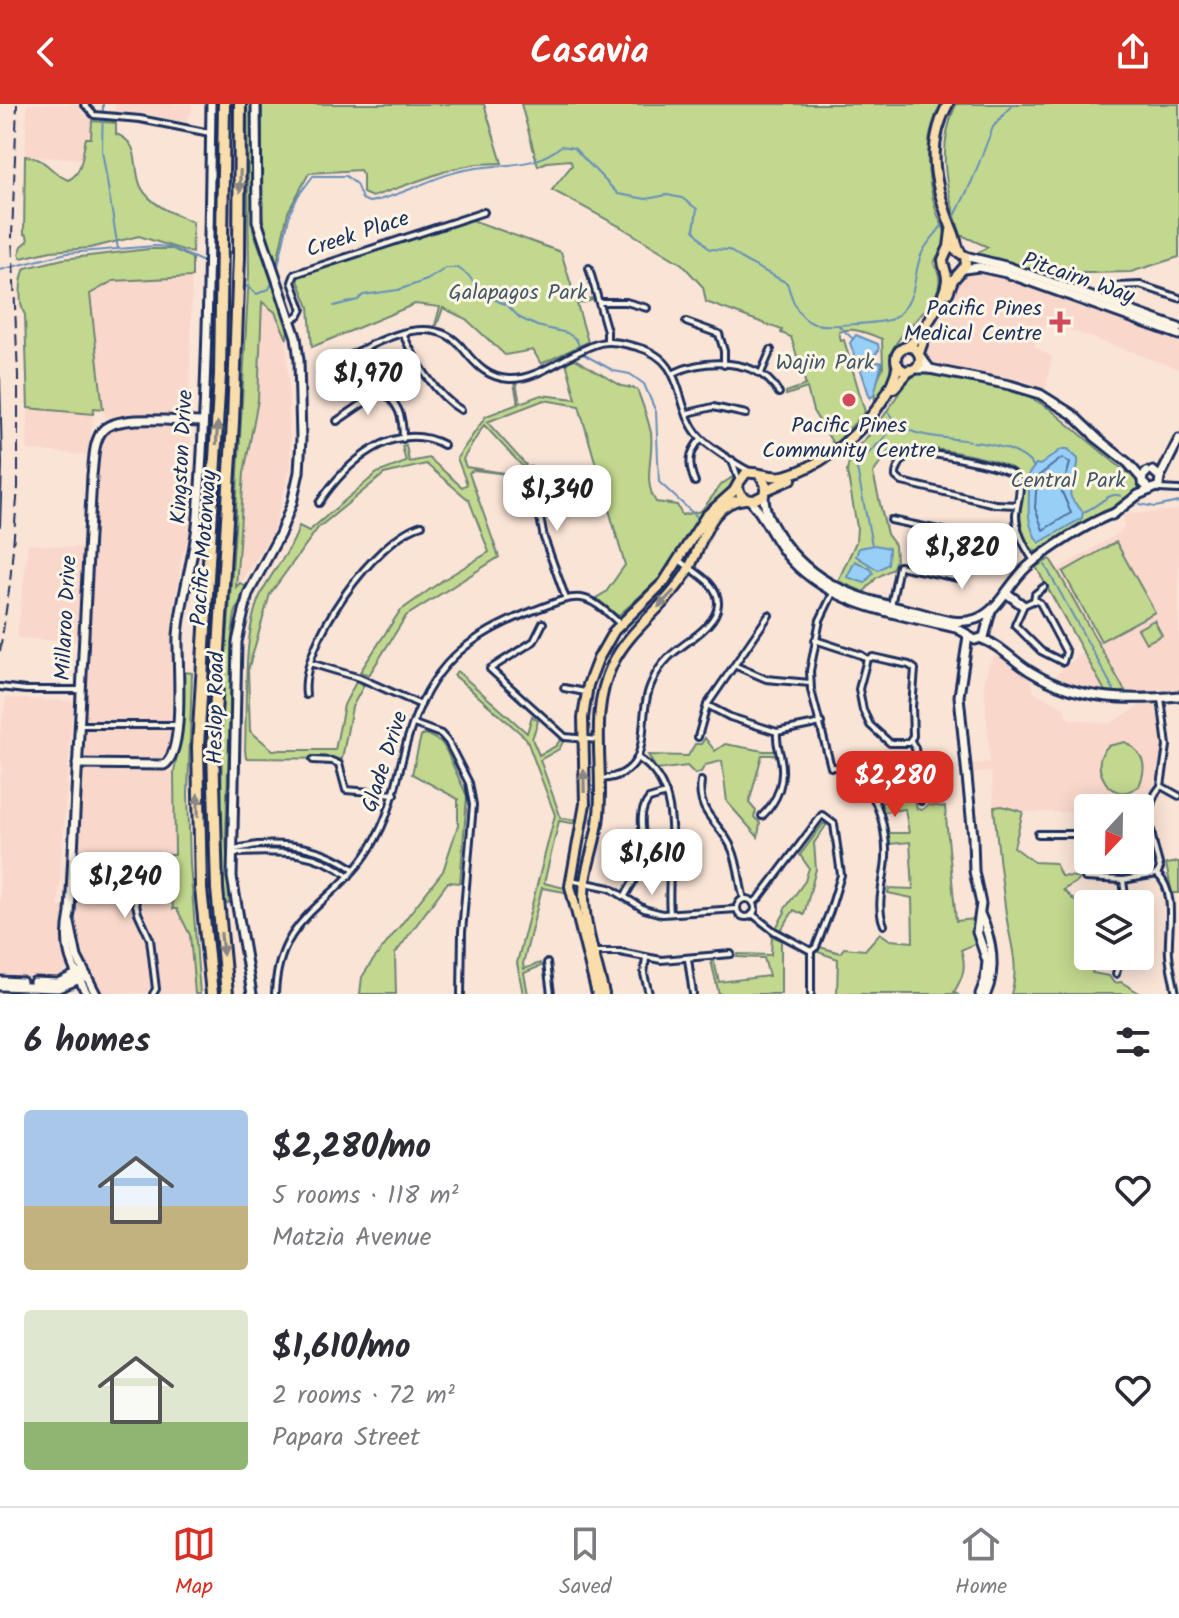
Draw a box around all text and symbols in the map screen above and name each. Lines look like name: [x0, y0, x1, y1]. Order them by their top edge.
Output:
text: Casavia: [530, 24, 649, 81]
icon: back: [24, 30, 68, 74]
icon: share: [1111, 30, 1155, 74]
one-way arrow: [234, 169, 246, 194]
street label: Creek Place: [302, 202, 414, 268]
street label: Pitcairn Way: [1017, 243, 1140, 315]
park label: Galapagos Park: [449, 276, 588, 311]
place label: Pacific Pines Medical Centre: [904, 292, 1043, 352]
marker: Pacific Pines Medical Centre: [1049, 311, 1071, 333]
park label: Wajin Park: [776, 346, 875, 381]
pin: $1,970: [303, 349, 433, 417]
text: $1,970: [334, 354, 402, 396]
street label: Kingston Drive: [162, 389, 204, 525]
marker: Pacific Pines Community Centre: [840, 391, 858, 409]
place label: Pacific Pines Community Centre: [762, 409, 936, 469]
one-way arrow: [211, 420, 224, 445]
park label: Central Park: [1011, 464, 1126, 499]
pin: $1,340: [492, 465, 622, 533]
street label: Pacific Motorway: [182, 468, 228, 627]
text: $1,340: [521, 470, 593, 512]
pin: $1,820: [897, 523, 1027, 591]
text: $1,820: [925, 528, 999, 570]
street label: Millaroo Drive: [46, 554, 88, 682]
one-way arrow: [657, 590, 675, 609]
street label: Heslop Road: [199, 650, 235, 765]
street label: Glade Drive: [353, 707, 419, 817]
pin: $2,280: [830, 751, 960, 819]
text: $2,280: [854, 756, 936, 798]
one-way arrow: [578, 768, 591, 793]
one-way arrow: [192, 792, 205, 817]
north arrow: [1074, 794, 1154, 874]
map controls: [1074, 794, 1154, 970]
pin: $1,610: [587, 829, 717, 897]
text: $1,610: [619, 834, 685, 876]
pin: $1,240: [60, 852, 190, 920]
text: $1,240: [89, 857, 161, 899]
button: layers: [1074, 890, 1154, 970]
one-way arrow: [215, 932, 228, 957]
text: 6 homes: [24, 1015, 150, 1069]
icon: filters: [1111, 1020, 1155, 1064]
text: $2,280/mo: [272, 1121, 431, 1175]
icon: home: [88, 1142, 184, 1238]
icon: heart: [1111, 1168, 1155, 1212]
text: 5 rooms · 118 m²: [272, 1175, 458, 1217]
text: Matzia Avenue: [272, 1217, 432, 1259]
text: $1,610/mo: [272, 1321, 410, 1375]
icon: home: [88, 1342, 184, 1438]
icon: heart: [1111, 1368, 1155, 1412]
text: 2 rooms · 72 m²: [272, 1375, 455, 1417]
text: Papara Street: [272, 1417, 420, 1459]
tab: Map: [172, 1522, 216, 1605]
tab: Saved: [559, 1522, 612, 1605]
tab: Home: [955, 1522, 1007, 1605]

